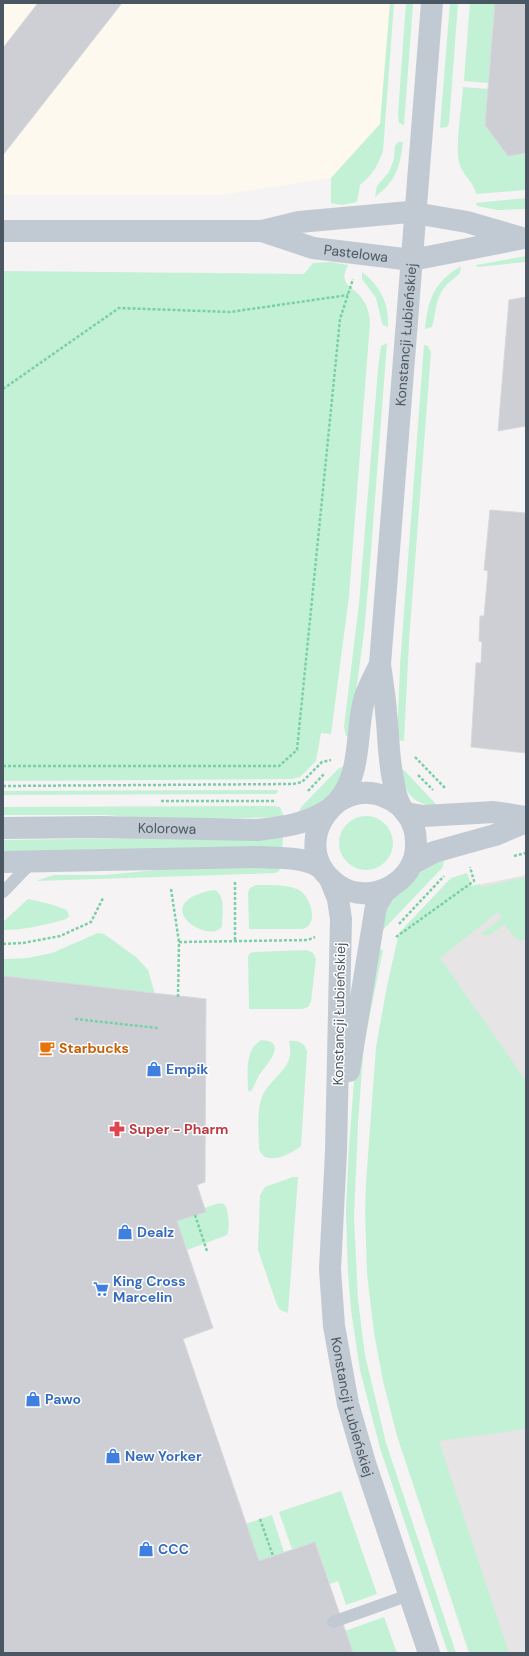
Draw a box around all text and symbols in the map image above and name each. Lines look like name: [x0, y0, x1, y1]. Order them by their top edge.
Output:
street label: Pastelowa: [323, 240, 389, 266]
street label: Konstancji Łubieńskiej: [391, 262, 421, 407]
street label: Kolorowa: [138, 819, 196, 838]
street label: Konstancji Łubieńskiej: [329, 942, 349, 1086]
cafe icon: Starbucks: [38, 1039, 56, 1057]
place label: Starbucks: [59, 1039, 129, 1057]
shop icon: Empik: [145, 1060, 163, 1078]
place label: Empik: [166, 1060, 208, 1078]
pharmacy icon: Super - Pharm: [108, 1120, 126, 1138]
place label: Super - Pharm: [129, 1120, 228, 1138]
shop icon: Dealz: [116, 1223, 134, 1241]
place label: Dealz: [137, 1223, 174, 1241]
place label: King Cross Marcelin: [113, 1272, 186, 1306]
supermarket icon: King Cross Marcelin: [92, 1280, 110, 1298]
street label: Konstancji Łubieńskiej: [327, 1335, 378, 1479]
shop icon: Pawo: [24, 1390, 42, 1408]
place label: Pawo: [45, 1390, 81, 1408]
shop icon: New Yorker: [104, 1447, 122, 1465]
place label: New Yorker: [125, 1447, 202, 1465]
shop icon: CCC: [137, 1540, 155, 1558]
place label: CCC: [158, 1540, 189, 1558]

